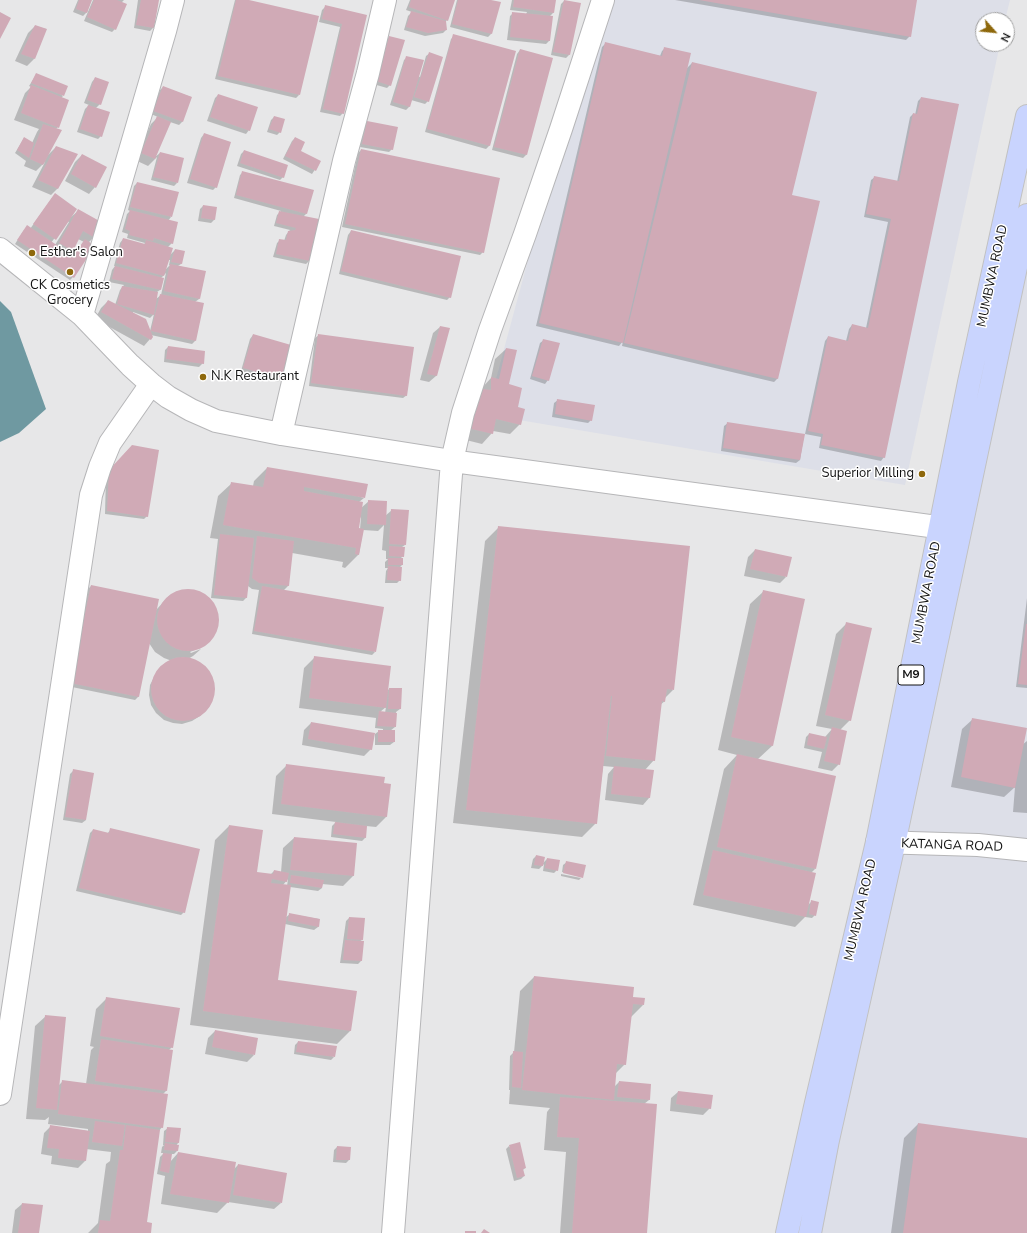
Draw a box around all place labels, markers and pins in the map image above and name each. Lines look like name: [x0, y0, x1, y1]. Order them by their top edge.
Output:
place label: Esther's Salon: [40, 245, 123, 261]
marker: Esther's Salon: [27, 248, 37, 258]
marker: CK Cosmetics Grocery: [65, 267, 75, 277]
place label: CK Cosmetics Grocery: [30, 278, 110, 309]
place label: N.K Restaurant: [211, 369, 299, 385]
marker: N.K Restaurant: [198, 372, 208, 382]
place label: Superior Milling: [821, 466, 914, 482]
marker: Superior Milling: [917, 469, 927, 479]

